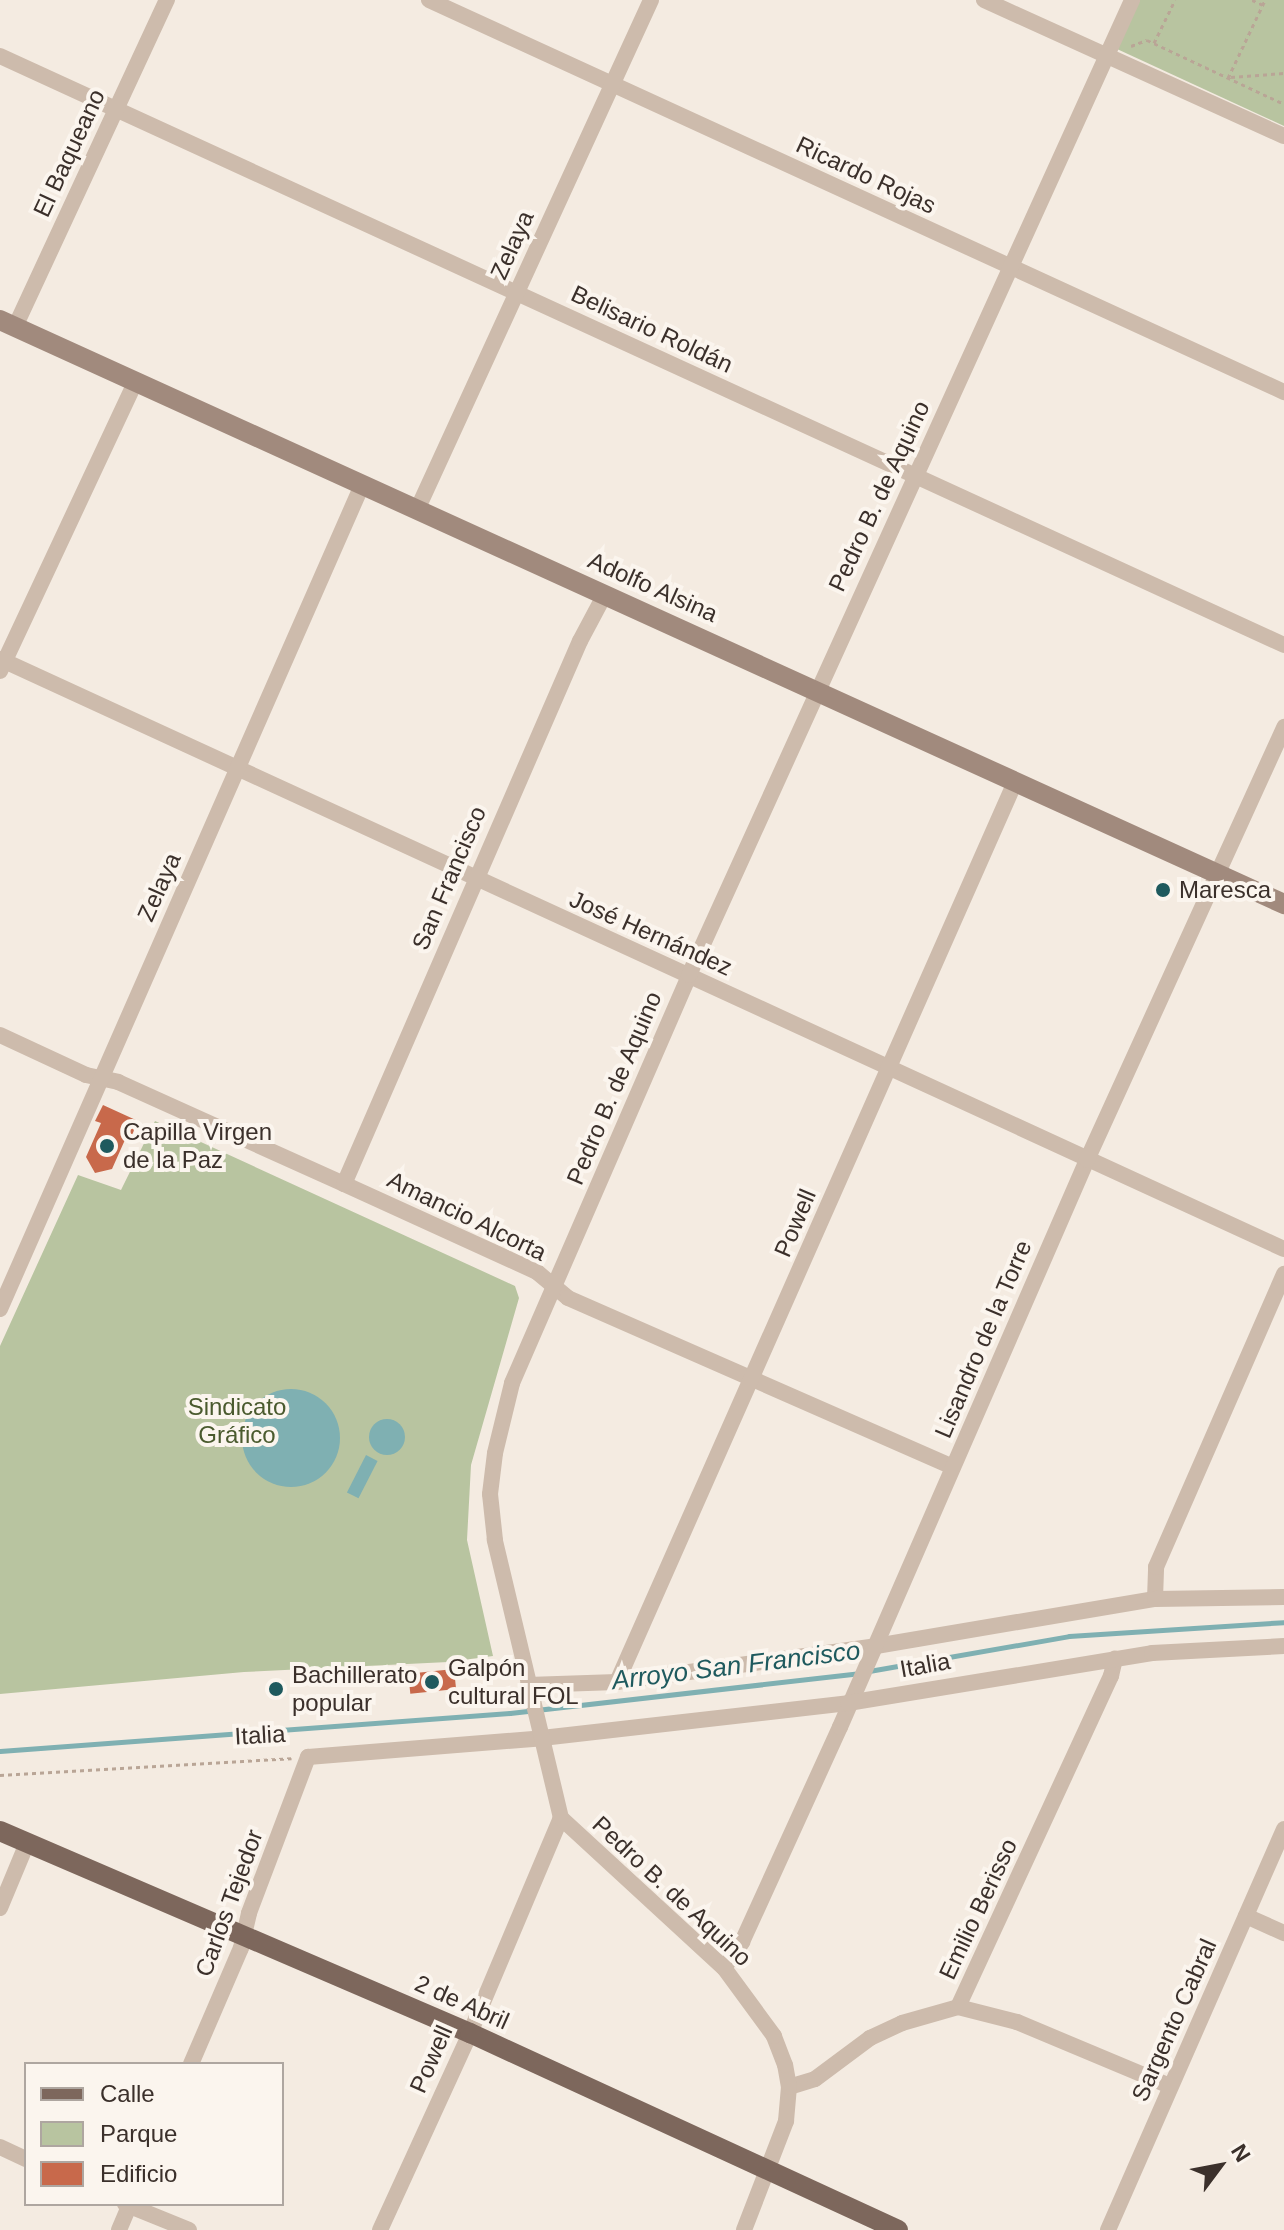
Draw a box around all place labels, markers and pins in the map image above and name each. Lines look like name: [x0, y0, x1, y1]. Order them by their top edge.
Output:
place label: Maresca: [1179, 876, 1271, 904]
marker: Maresca: [1154, 881, 1172, 899]
place label: Capilla Virgen de la Paz: [123, 1118, 272, 1174]
marker: Capilla Virgen de la Paz: [98, 1137, 116, 1155]
place label: Galpón cultural FOL: [448, 1654, 579, 1710]
place label: Bachillerato popular: [292, 1661, 417, 1717]
marker: Galpón cultural FOL: [423, 1673, 441, 1691]
marker: Bachillerato popular: [267, 1680, 285, 1698]

